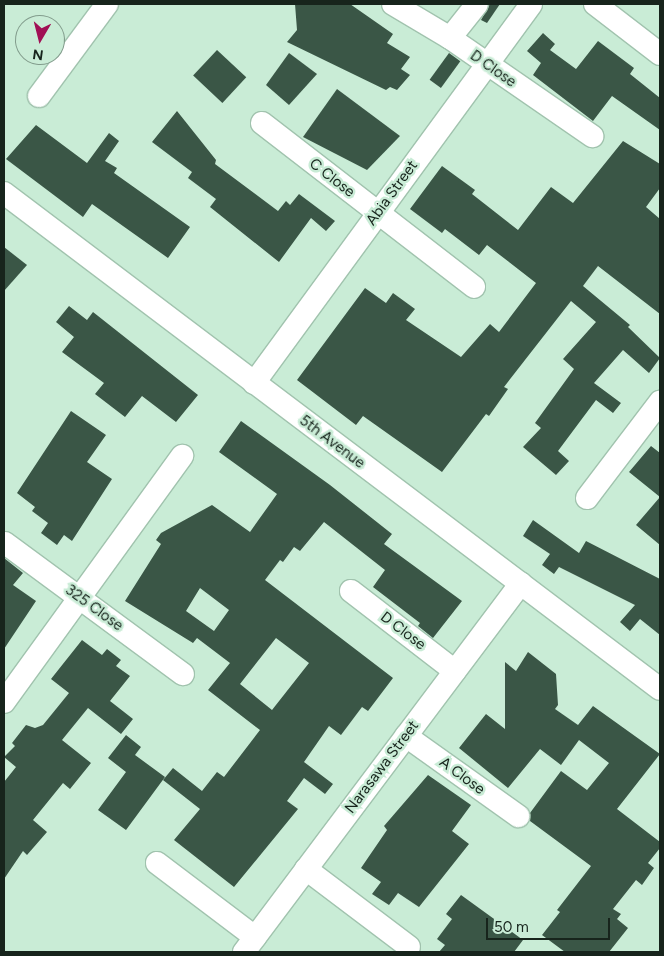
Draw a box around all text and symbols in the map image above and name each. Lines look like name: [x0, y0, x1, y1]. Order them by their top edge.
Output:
north arrow: [15, 15, 65, 65]
text: N: [31, 45, 45, 64]
street label: D Close: [467, 47, 519, 91]
street label: C Close: [306, 155, 358, 201]
street label: Abia Street: [362, 157, 422, 229]
street label: 5th Avenue: [296, 412, 368, 472]
street label: 325 Close: [62, 581, 126, 635]
street label: D Close: [377, 608, 429, 654]
street label: Narasawa Street: [341, 717, 423, 817]
street label: A Close: [436, 753, 488, 799]
scale bar: [489, 908, 613, 940]
text: 50 m: [494, 918, 529, 936]

